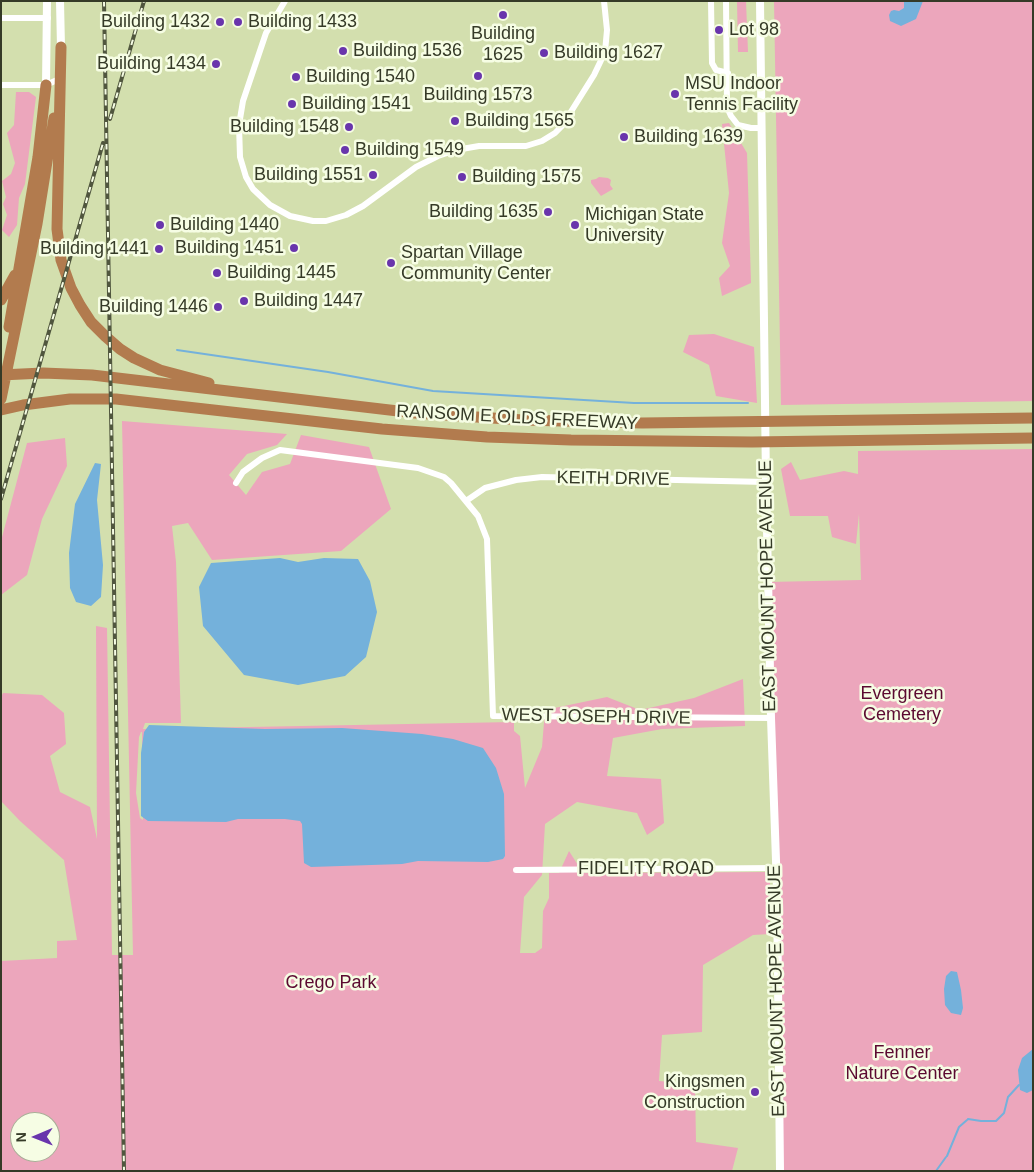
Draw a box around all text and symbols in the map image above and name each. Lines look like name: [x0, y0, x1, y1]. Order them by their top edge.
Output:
marker: Building 1625: [497, 9, 509, 21]
place label: Building 1432: [101, 11, 210, 33]
place label: Building 1433: [248, 11, 357, 33]
marker: Building 1432: [214, 16, 226, 28]
marker: Building 1433: [232, 16, 244, 28]
place label: Lot 98: [729, 19, 779, 41]
place label: Building 1625: [471, 23, 535, 66]
marker: Lot 98: [713, 24, 725, 36]
place label: Building 1536: [353, 40, 462, 62]
place label: Building 1627: [554, 42, 663, 64]
marker: Building 1536: [337, 45, 349, 57]
marker: Building 1627: [538, 47, 550, 59]
place label: Building 1434: [97, 53, 206, 75]
marker: Building 1434: [210, 58, 222, 70]
place label: Building 1540: [306, 66, 415, 88]
marker: Building 1573: [472, 70, 484, 82]
marker: Building 1540: [290, 71, 302, 83]
place label: MSU Indoor Tennis Facility: [685, 73, 798, 116]
place label: Building 1573: [423, 84, 533, 106]
marker: MSU Indoor Tennis Facility: [669, 88, 681, 100]
place label: Building 1541: [302, 93, 411, 115]
marker: Building 1541: [286, 98, 298, 110]
place label: Building 1565: [465, 110, 574, 132]
marker: Building 1565: [449, 115, 461, 127]
place label: Building 1548: [230, 116, 339, 138]
marker: Building 1548: [343, 121, 355, 133]
place label: Building 1639: [634, 126, 743, 148]
marker: Building 1639: [618, 131, 630, 143]
place label: Building 1549: [355, 139, 464, 161]
marker: Building 1549: [339, 144, 351, 156]
place label: Building 1551: [254, 164, 363, 186]
place label: Building 1575: [472, 166, 581, 188]
marker: Building 1551: [367, 169, 379, 181]
marker: Building 1575: [456, 171, 468, 183]
place label: Building 1635: [429, 201, 538, 223]
place label: Michigan State University: [585, 204, 704, 246]
marker: Building 1635: [542, 206, 554, 218]
place label: Building 1440: [170, 214, 279, 236]
marker: Building 1440: [154, 219, 166, 231]
marker: Michigan State University: [569, 219, 581, 231]
place label: Building 1451: [175, 237, 284, 259]
place label: Building 1441: [40, 238, 149, 260]
marker: Building 1451: [288, 242, 300, 254]
place label: Spartan Village Community Center: [401, 242, 551, 284]
marker: Building 1441: [153, 243, 165, 255]
marker: Spartan Village Community Center: [385, 257, 397, 269]
place label: Building 1445: [227, 262, 336, 284]
marker: Building 1445: [211, 267, 223, 279]
place label: Building 1447: [254, 290, 363, 312]
marker: Building 1447: [238, 295, 250, 307]
place label: Building 1446: [99, 296, 208, 318]
marker: Building 1446: [212, 301, 224, 313]
street label: RANSOM E OLDS FREEWAY: [396, 401, 638, 435]
street label: EAST MOUNT HOPE AVENUE: [755, 460, 781, 712]
street label: KEITH DRIVE: [556, 467, 670, 491]
park label: Evergreen Cemetery: [860, 683, 944, 726]
street label: WEST JOSEPH DRIVE: [501, 705, 691, 729]
street label: FIDELITY ROAD: [578, 858, 714, 880]
street label: EAST MOUNT HOPE AVENUE: [764, 865, 790, 1117]
park label: Crego Park: [285, 972, 377, 994]
park label: Fenner Nature Center: [845, 1042, 959, 1084]
place label: Kingsmen Construction: [644, 1071, 745, 1114]
marker: Kingsmen Construction: [749, 1086, 761, 1098]
north arrow: [10, 1112, 60, 1162]
text: N: [13, 1132, 29, 1142]

